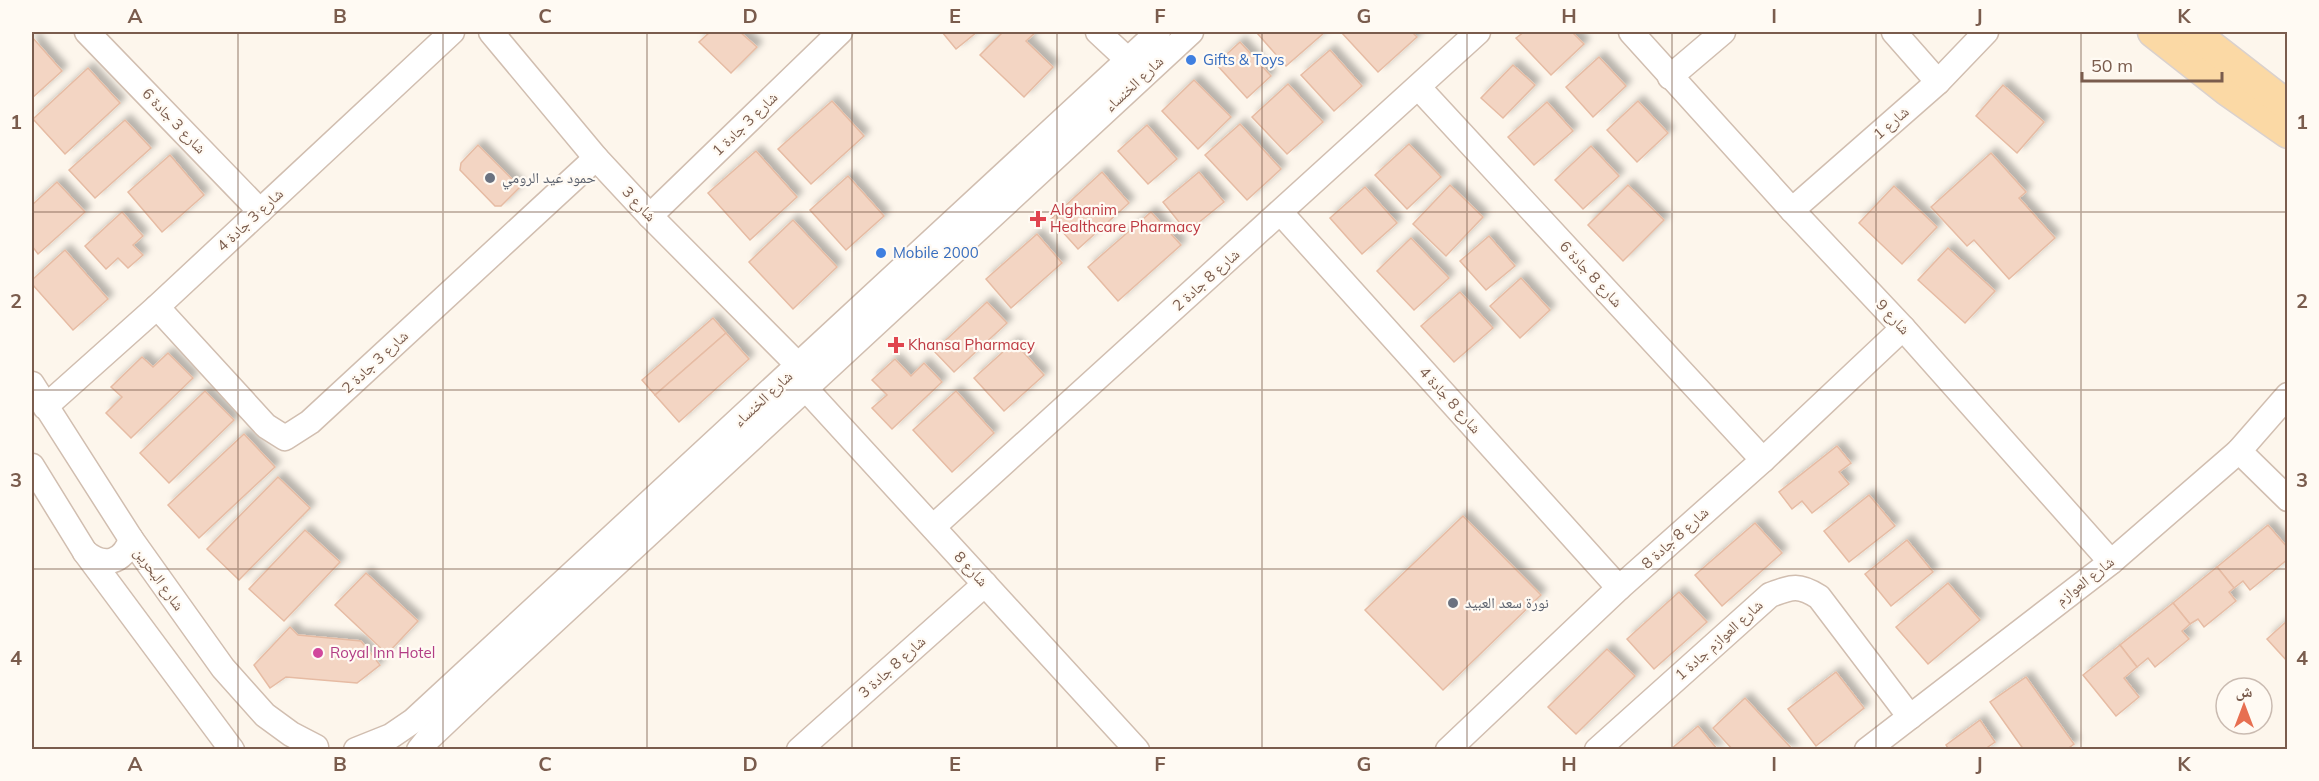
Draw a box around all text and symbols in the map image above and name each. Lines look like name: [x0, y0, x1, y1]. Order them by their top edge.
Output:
text: A: [128, 3, 143, 28]
text: B: [333, 3, 347, 28]
text: C: [538, 3, 552, 28]
text: D: [742, 3, 758, 28]
text: E: [949, 3, 961, 28]
text: F: [1154, 3, 1166, 28]
text: G: [1357, 3, 1371, 28]
text: H: [1561, 3, 1577, 28]
text: I: [1771, 3, 1777, 28]
text: J: [1975, 3, 1983, 28]
text: K: [2177, 3, 2191, 28]
scale bar: [2082, 45, 2222, 83]
place label: Gifts & Toys: [1203, 50, 1284, 69]
street label: شارع الخنساء: [1100, 51, 1168, 116]
marker: Gifts & Toys: [1184, 53, 1198, 67]
text: 50 m: [2091, 54, 2133, 77]
street label: شارع 3 جادة 6: [138, 84, 210, 158]
street label: شارع 3 جادة 1: [708, 88, 782, 160]
street label: شارع 1: [1869, 102, 1913, 144]
text: 1: [10, 109, 22, 134]
text: 1: [2296, 109, 2308, 134]
place label: حمود عيد الرومي: [502, 168, 596, 190]
marker: حمود عيد الرومي: [483, 171, 497, 185]
street label: شارع 3: [618, 182, 661, 226]
street label: شارع 3 جادة 4: [212, 184, 288, 256]
place label: Alghanim Healthcare Pharmacy: [1050, 200, 1201, 236]
marker: Alghanim Healthcare Pharmacy: [1031, 212, 1045, 226]
street label: شارع 8 جادة 6: [1555, 236, 1627, 312]
place label: Mobile 2000: [893, 243, 979, 262]
street label: شارع 8 جادة 2: [1168, 244, 1244, 316]
marker: Mobile 2000: [874, 246, 888, 260]
text: 2: [10, 288, 22, 313]
text: 2: [2296, 288, 2308, 313]
street label: شارع 9: [1872, 295, 1915, 339]
street label: شارع 3 جادة 2: [337, 326, 413, 398]
place label: Khansa Pharmacy: [908, 335, 1035, 354]
marker: Khansa Pharmacy: [889, 338, 903, 352]
street label: شارع 8 جادة 4: [1414, 362, 1486, 438]
street label: شارع الخنساء: [729, 366, 797, 431]
text: 3: [10, 467, 22, 492]
text: 3: [2296, 467, 2308, 492]
street label: شارع 8 جادة 8: [1637, 502, 1713, 574]
street label: شارع البحرين: [129, 543, 189, 615]
street label: شارع 8: [950, 547, 993, 591]
street label: شارع العوازم: [2052, 552, 2118, 610]
place label: نورة سعد العبيد: [1465, 593, 1549, 612]
street label: شارع العوازم جادة 1: [1671, 595, 1767, 685]
marker: نورة سعد العبيد: [1446, 596, 1460, 610]
street label: شارع 8 جادة 3: [854, 631, 930, 703]
place label: Royal Inn Hotel: [330, 643, 435, 662]
text: 4: [10, 645, 22, 670]
text: 4: [2296, 645, 2308, 670]
marker: Royal Inn Hotel: [311, 646, 325, 660]
north arrow: [2214, 676, 2274, 736]
text: ش: [2236, 681, 2253, 701]
text: A: [128, 751, 143, 776]
text: B: [333, 751, 347, 776]
text: C: [538, 751, 552, 776]
text: D: [742, 751, 758, 776]
text: E: [949, 751, 961, 776]
text: F: [1154, 751, 1166, 776]
text: G: [1357, 751, 1371, 776]
text: H: [1561, 751, 1577, 776]
text: I: [1771, 751, 1777, 776]
text: J: [1975, 751, 1983, 776]
text: K: [2177, 751, 2191, 776]

